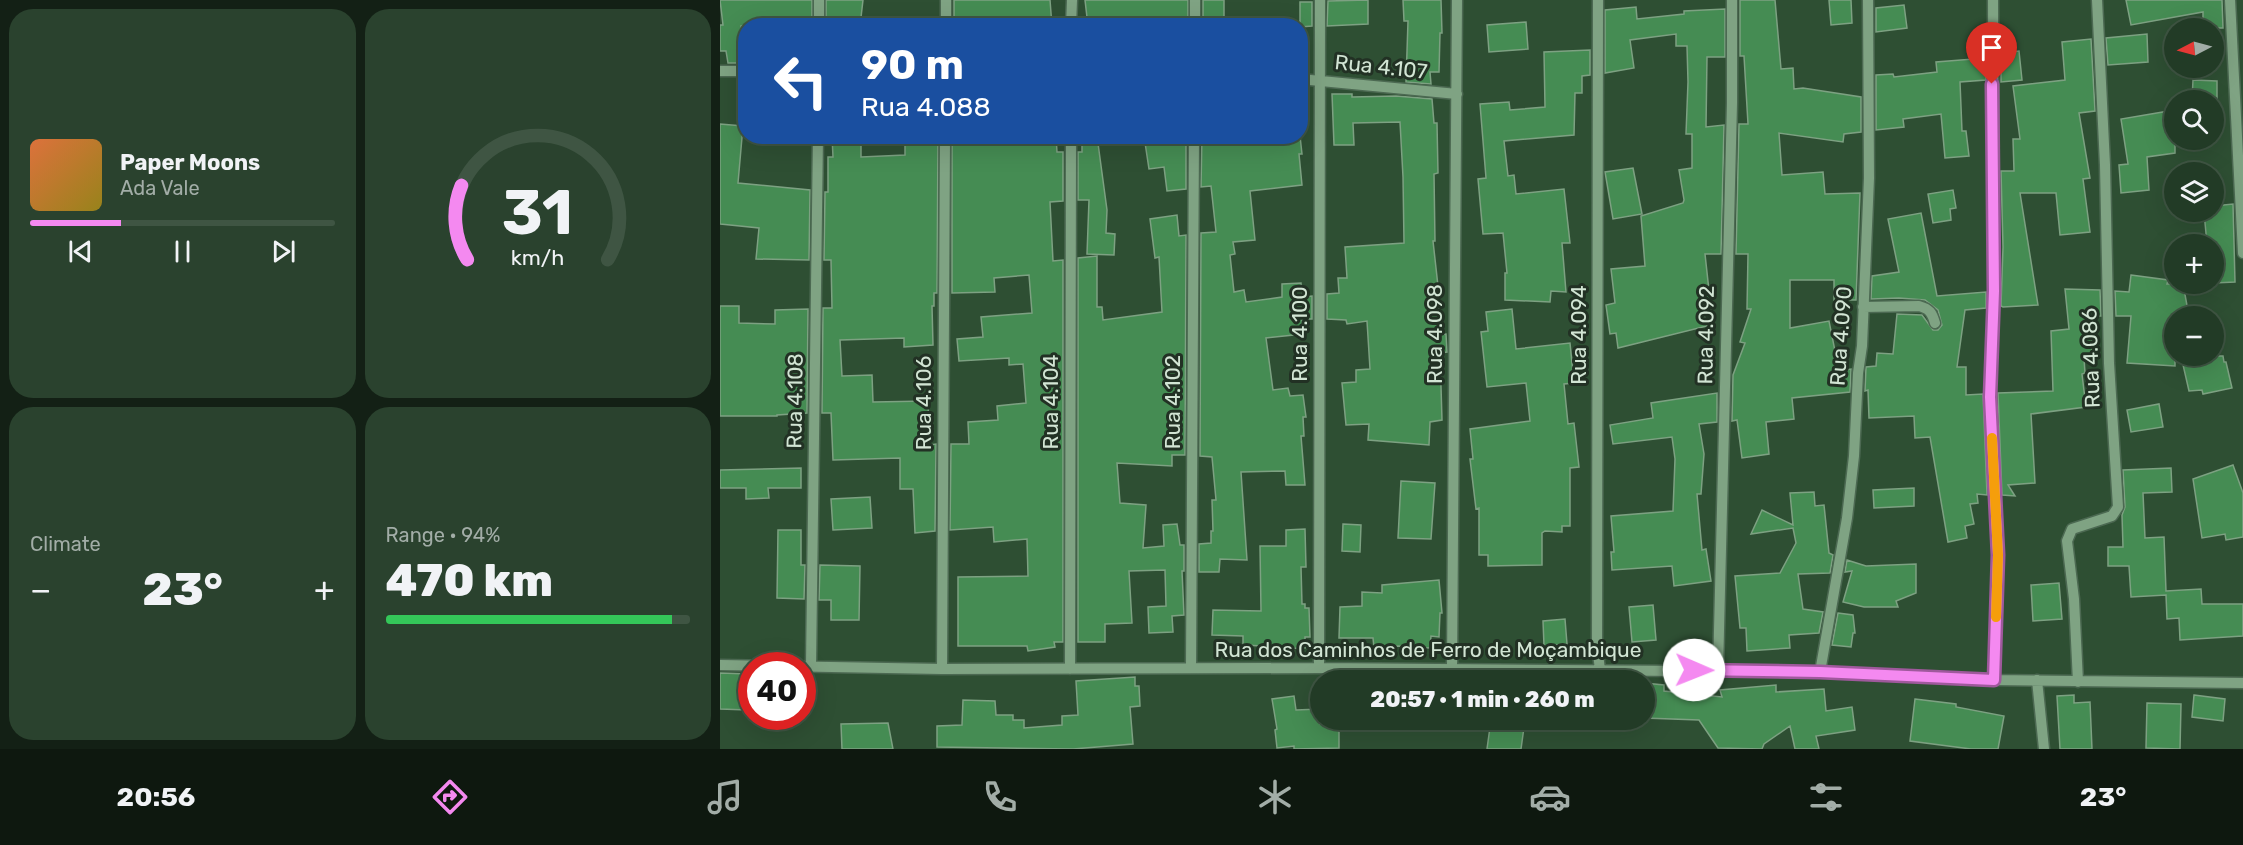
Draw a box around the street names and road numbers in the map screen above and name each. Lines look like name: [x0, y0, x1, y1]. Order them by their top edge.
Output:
street label: Rua 4.107: [1334, 49, 1429, 84]
street label: Rua 4.098: [1422, 284, 1447, 384]
street label: Rua 4.094: [1566, 285, 1591, 385]
street label: Rua 4.092: [1692, 285, 1719, 385]
street label: Rua 4.090: [1825, 285, 1856, 387]
street label: Rua 4.100: [1287, 286, 1312, 382]
street label: Rua 4.086: [2076, 308, 2105, 409]
street label: Rua 4.108: [781, 353, 808, 449]
street label: Rua 4.104: [1038, 354, 1063, 450]
street label: Rua 4.102: [1160, 355, 1185, 449]
street label: Rua 4.106: [911, 356, 936, 450]
street label: Rua dos Caminhos de Ferro de Moçambique: [1215, 637, 1641, 662]

